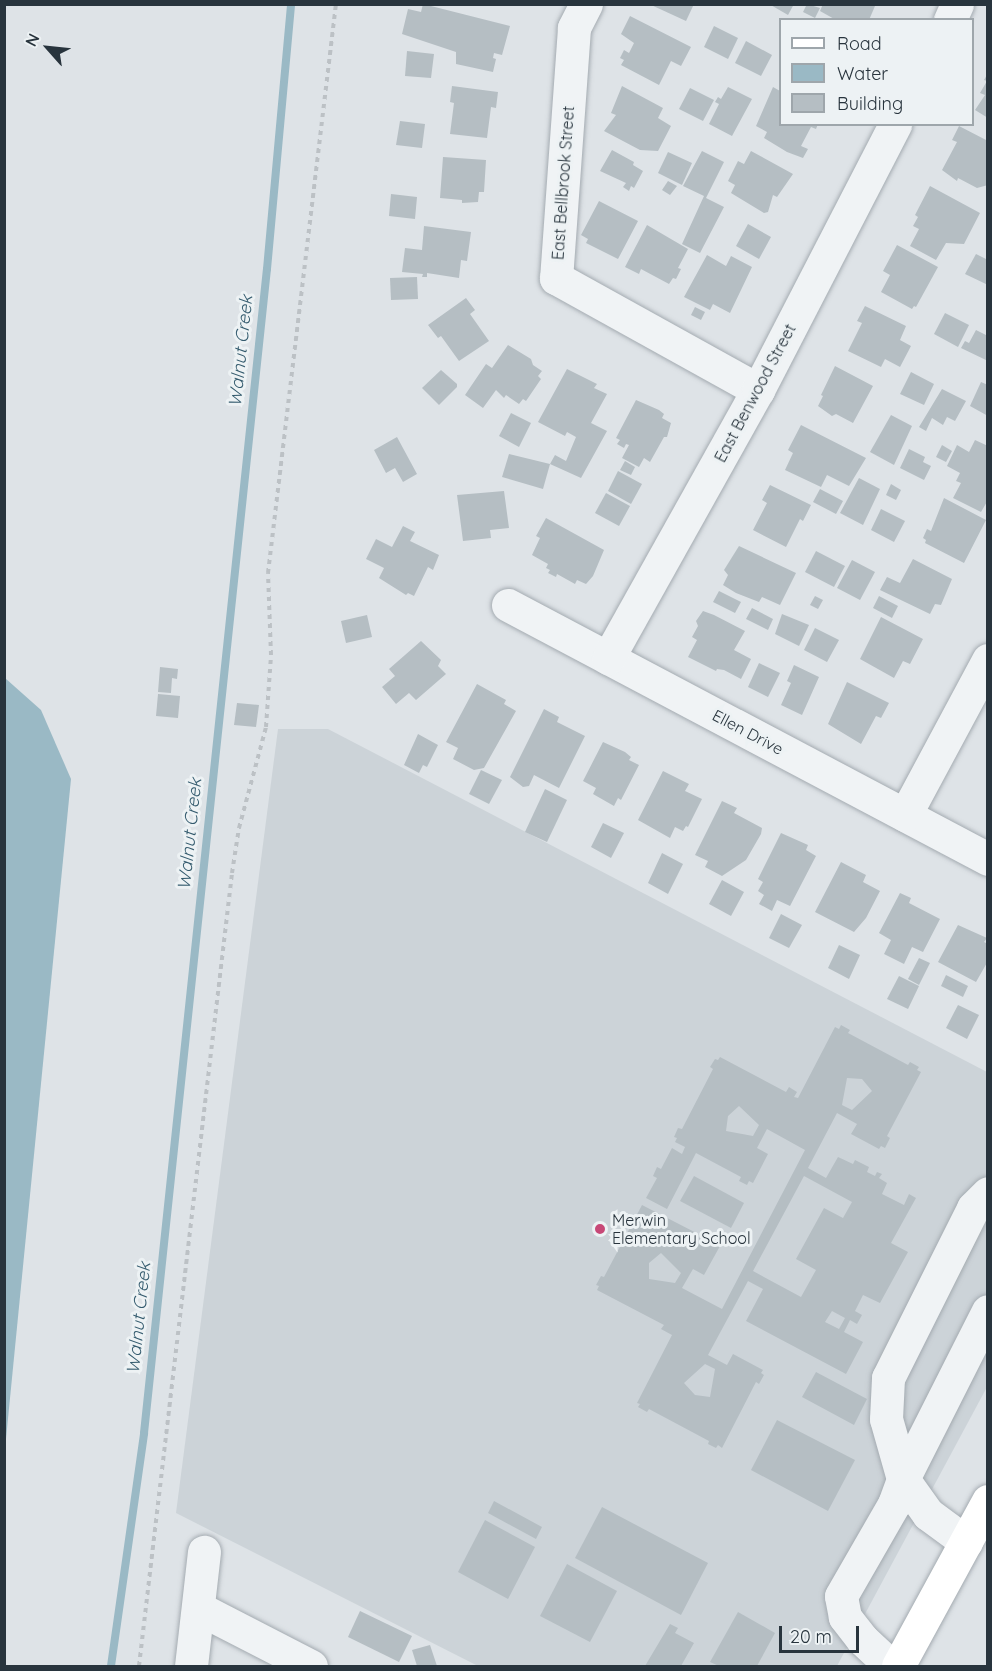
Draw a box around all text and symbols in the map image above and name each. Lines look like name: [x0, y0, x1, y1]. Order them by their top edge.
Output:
north arrow: [18, 18, 78, 78]
legend: [779, 18, 974, 126]
text: N: [20, 30, 44, 50]
text: Road: [837, 32, 882, 55]
text: Water: [837, 62, 888, 85]
text: Building: [837, 92, 903, 115]
street label: East Bellbrook Street: [548, 105, 578, 261]
water label: Walnut Creek: [224, 294, 258, 408]
street label: East Benwood Street: [710, 321, 800, 465]
street label: Ellen Drive: [709, 705, 787, 759]
water label: Walnut Creek: [173, 777, 207, 891]
place label: Merwin Elementary School: [612, 1210, 751, 1248]
marker: Merwin Elementary School: [593, 1222, 607, 1236]
water label: Walnut Creek: [122, 1261, 156, 1375]
scale bar: [782, 1614, 862, 1652]
text: 20 m: [790, 1625, 832, 1648]

